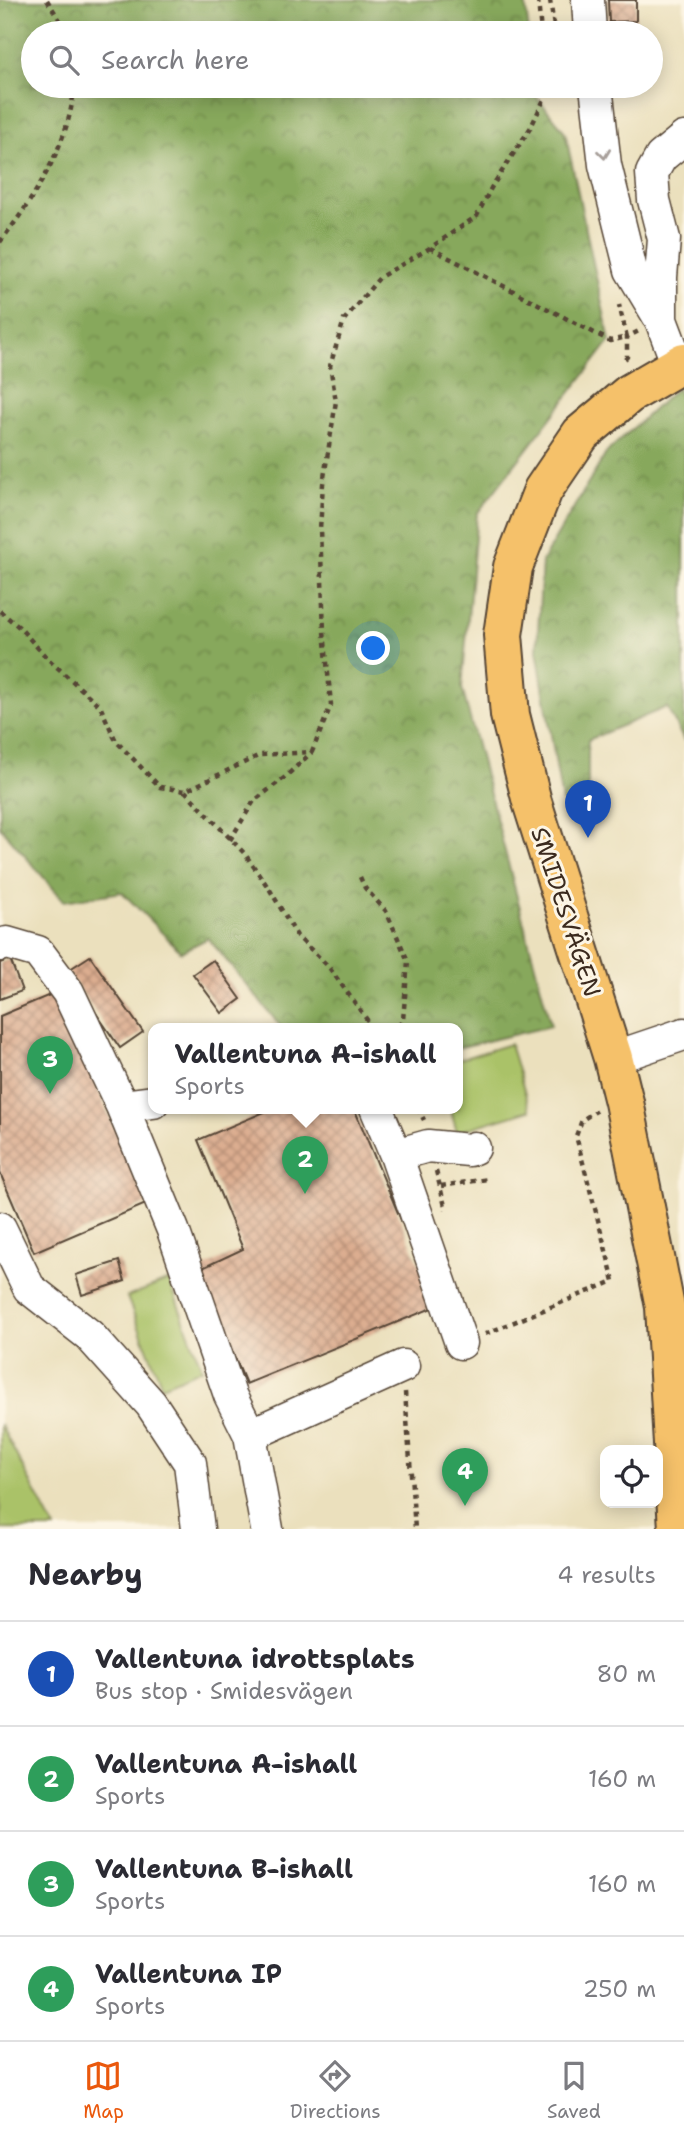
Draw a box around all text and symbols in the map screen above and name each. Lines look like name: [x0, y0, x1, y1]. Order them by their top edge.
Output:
search box: [21, 21, 663, 98]
icon: search: [45, 41, 83, 79]
text: Search here: [101, 42, 250, 77]
one-way arrow: [596, 148, 611, 159]
your location: [356, 631, 390, 665]
pin: 1: [565, 780, 611, 838]
street label: SMIDESVÄGEN: [523, 823, 609, 1001]
popup: [148, 1023, 463, 1114]
pin: 3: [27, 1036, 73, 1094]
text: Vallentuna A-ishall: [174, 1036, 437, 1071]
text: Sports: [174, 1071, 245, 1101]
pin: 2: [282, 1136, 328, 1194]
map controls: [600, 1445, 663, 1508]
button: locate: [600, 1445, 663, 1508]
pin: 4: [442, 1448, 488, 1506]
text: Nearby: [28, 1554, 143, 1595]
text: 4 results: [557, 1560, 656, 1590]
text: Vallentuna idrottsplats: [95, 1641, 415, 1676]
text: 1: [46, 1659, 56, 1689]
text: 80 m: [597, 1659, 656, 1689]
text: Bus stop · Smidesvägen: [95, 1676, 353, 1706]
text: Vallentuna A-ishall: [95, 1746, 357, 1781]
text: 2: [43, 1764, 59, 1794]
text: 160 m: [588, 1764, 656, 1794]
text: Sports: [95, 1781, 166, 1811]
text: Vallentuna B-ishall: [95, 1851, 353, 1886]
text: 3: [43, 1869, 59, 1899]
text: 160 m: [588, 1869, 656, 1899]
text: Sports: [95, 1886, 166, 1916]
text: Vallentuna IP: [95, 1956, 282, 1991]
text: 4: [43, 1974, 59, 2004]
text: 250 m: [583, 1974, 656, 2004]
text: Sports: [95, 1991, 166, 2021]
tab: Map: [83, 2057, 124, 2124]
tab: Directions: [290, 2057, 381, 2124]
tab: Saved: [547, 2057, 601, 2124]

